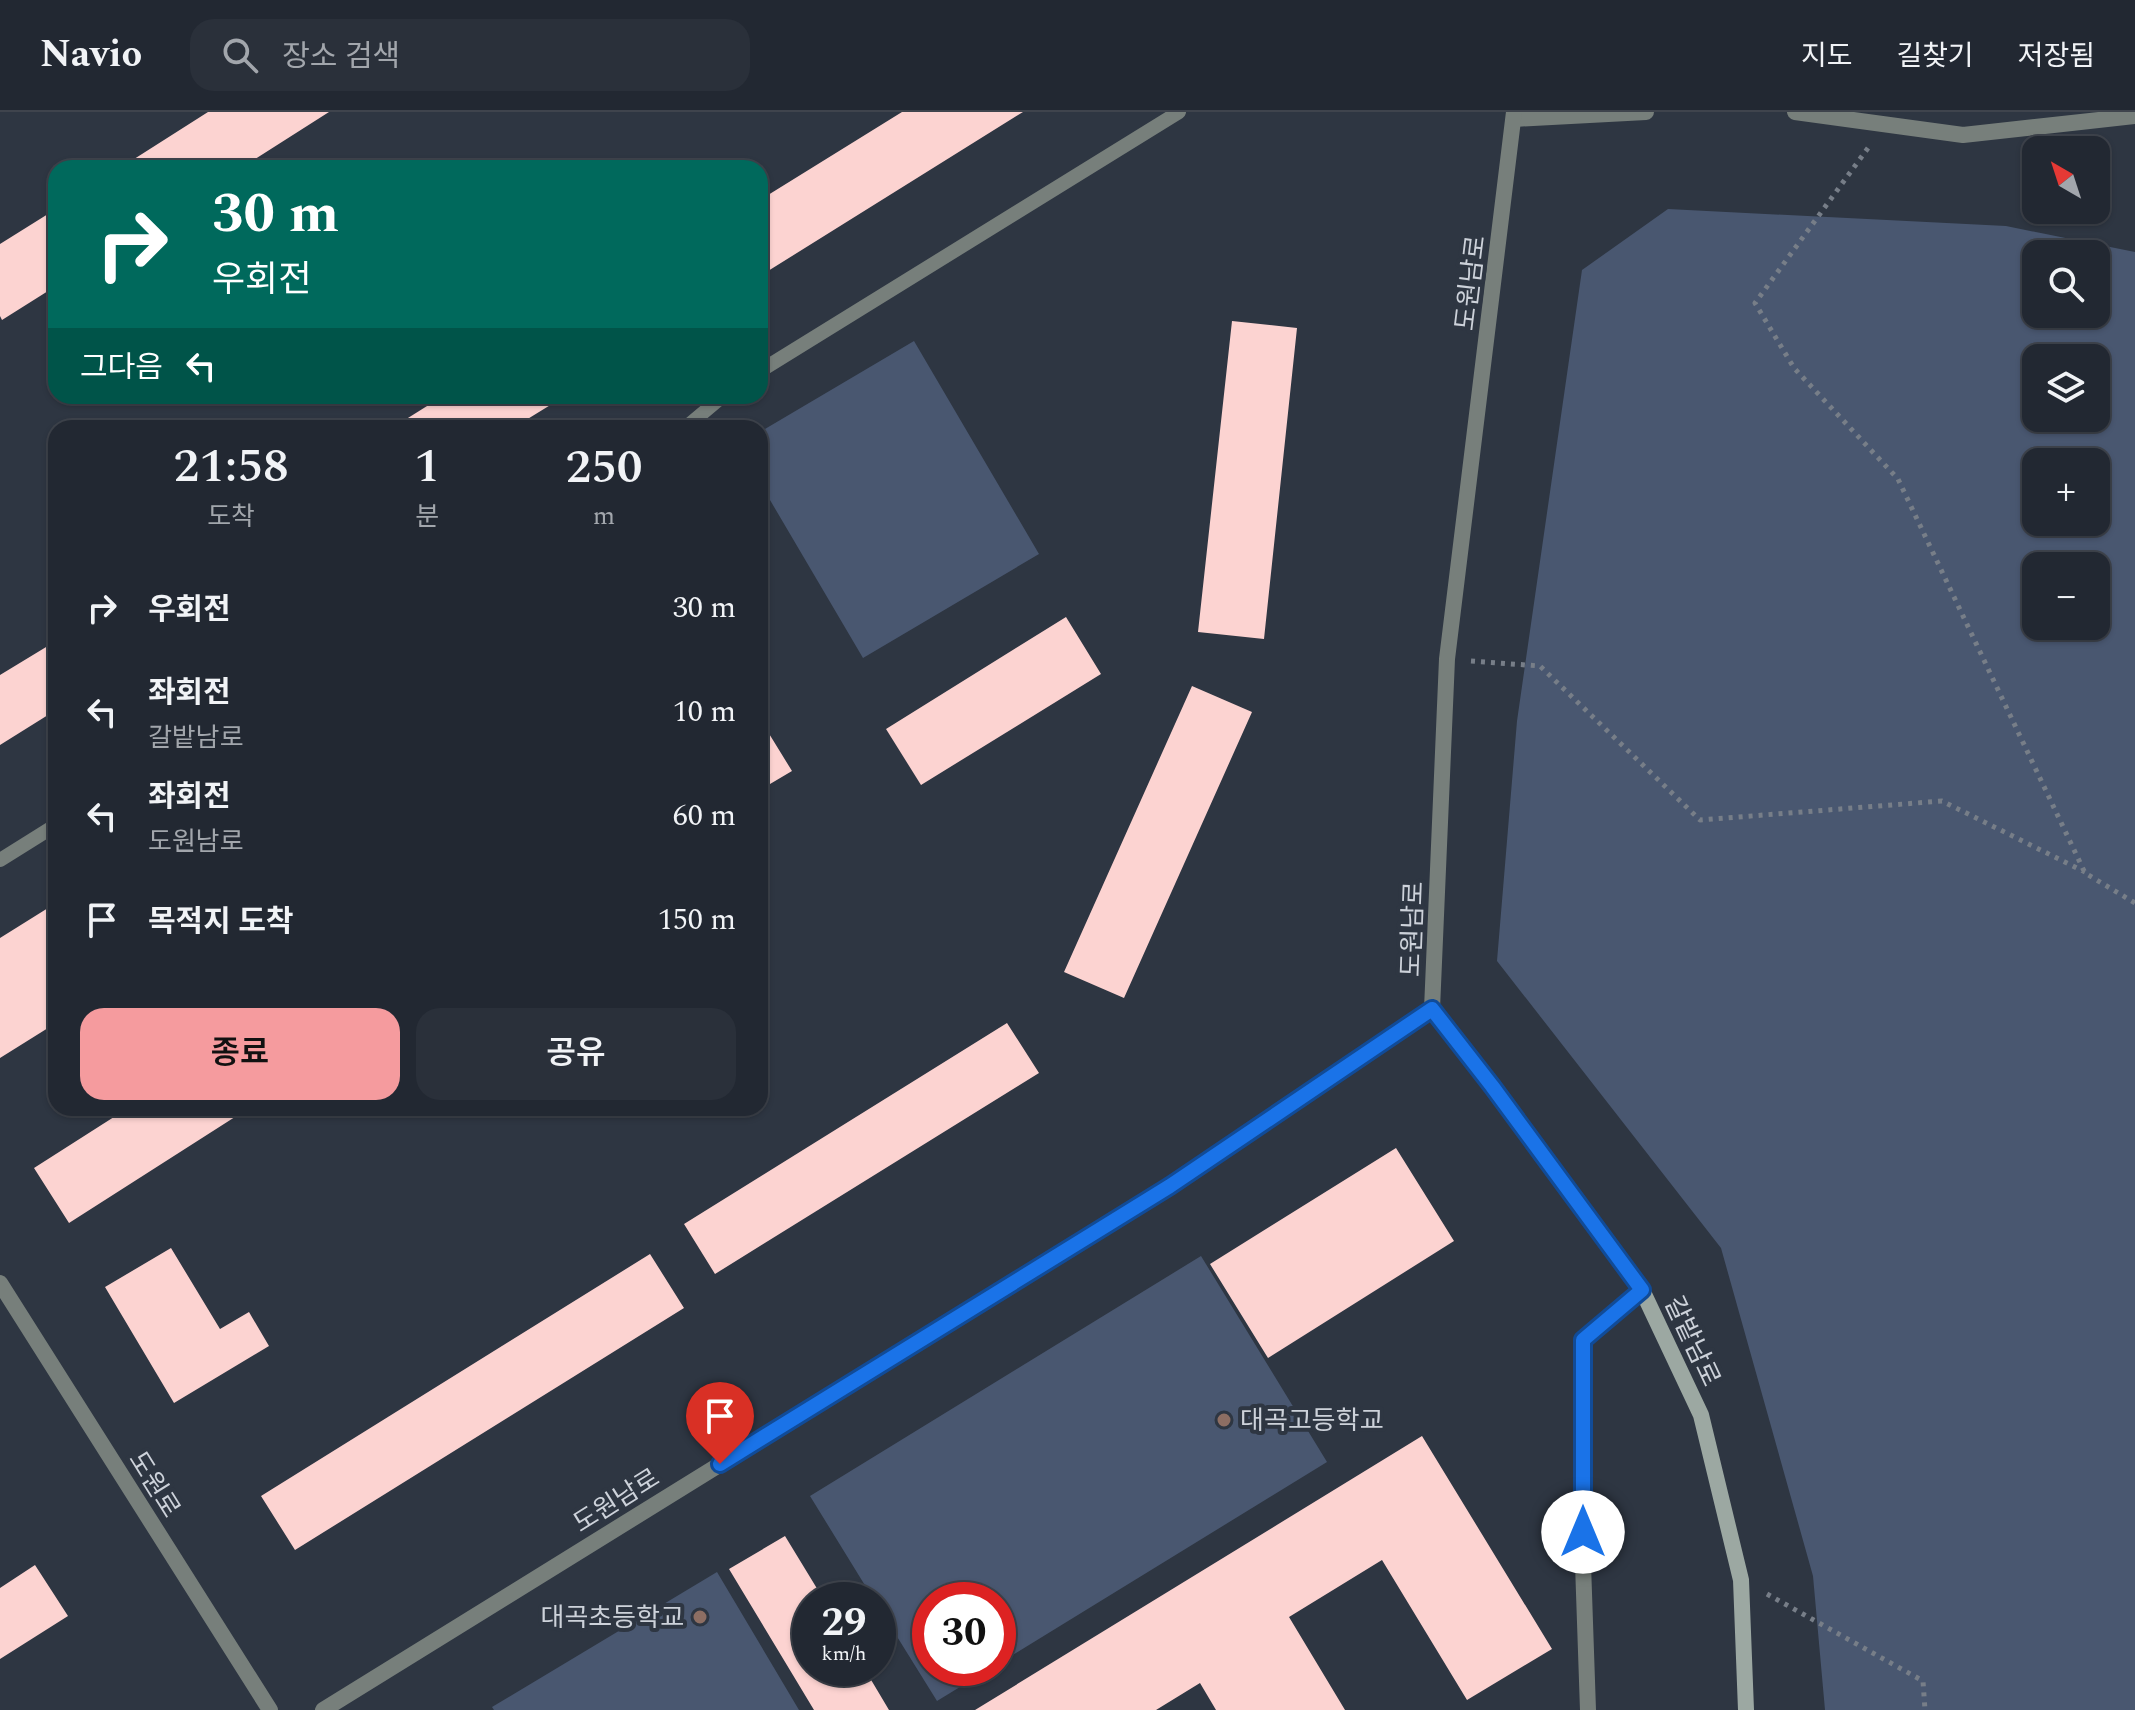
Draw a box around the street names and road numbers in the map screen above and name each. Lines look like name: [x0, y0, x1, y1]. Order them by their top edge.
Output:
street label: 도원남로: [1445, 233, 1497, 333]
street label: 도원남로: [1391, 881, 1435, 978]
street label: 갈밭남로: [1654, 1290, 1730, 1393]
street label: 도원로: [118, 1444, 190, 1526]
street label: 도원남로: [565, 1459, 668, 1543]

